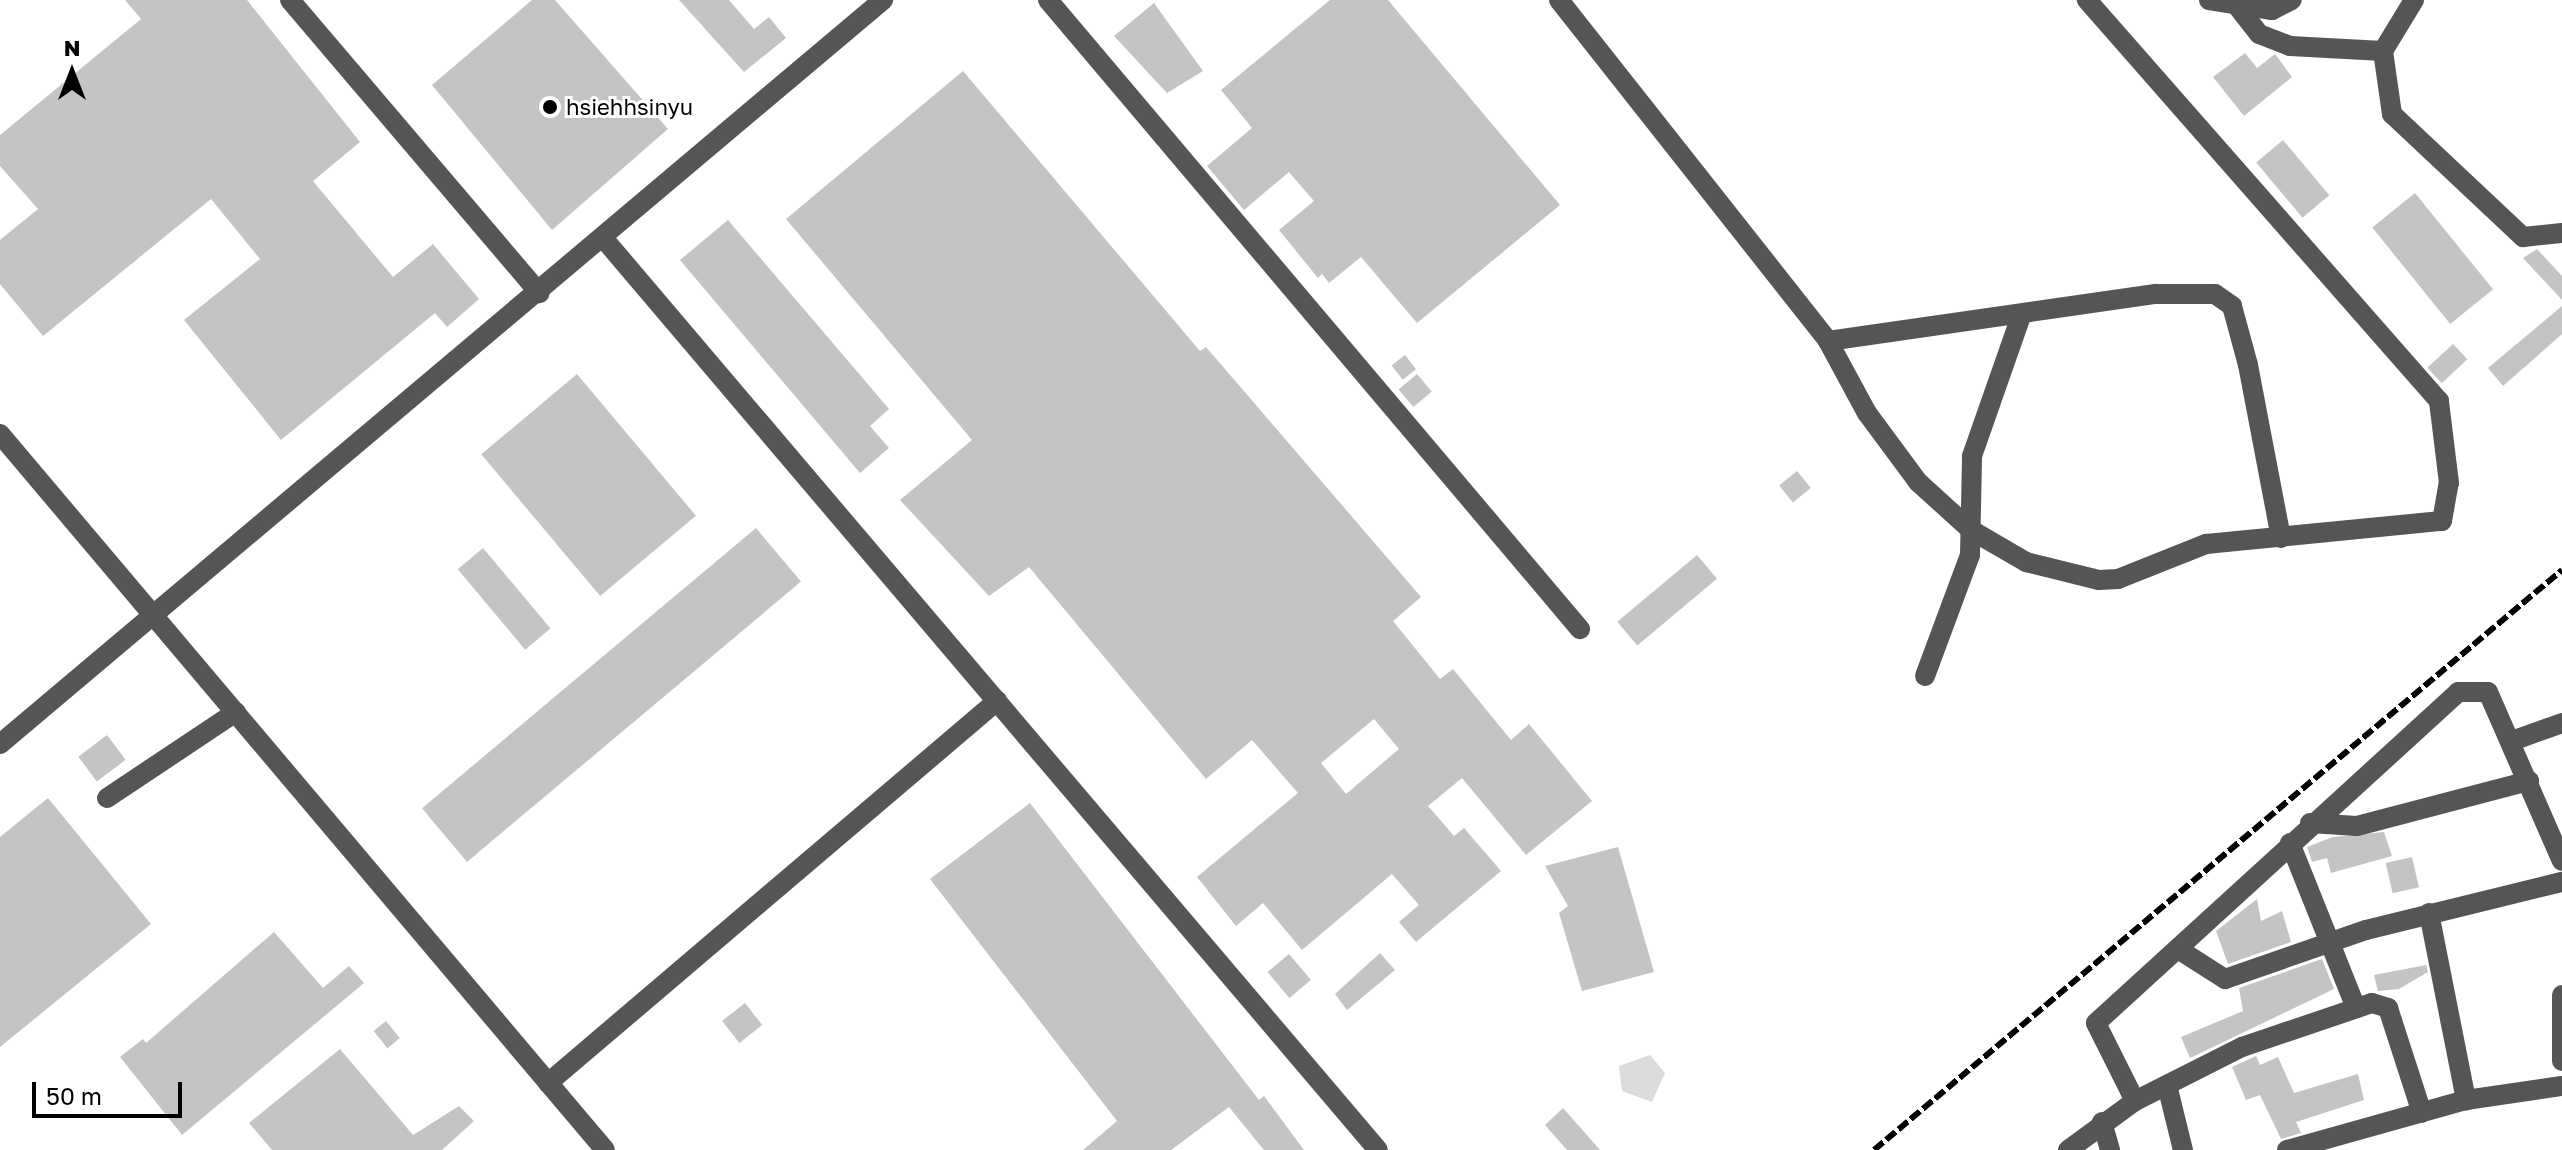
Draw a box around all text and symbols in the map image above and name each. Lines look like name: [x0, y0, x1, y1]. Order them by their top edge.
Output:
north arrow: [32, 32, 112, 112]
text: N: [64, 34, 80, 61]
place label: hsiehhsinyu: [566, 94, 693, 120]
marker: hsiehhsinyu: [541, 98, 559, 116]
scale bar: [36, 1066, 186, 1116]
text: 50 m: [46, 1081, 102, 1110]

